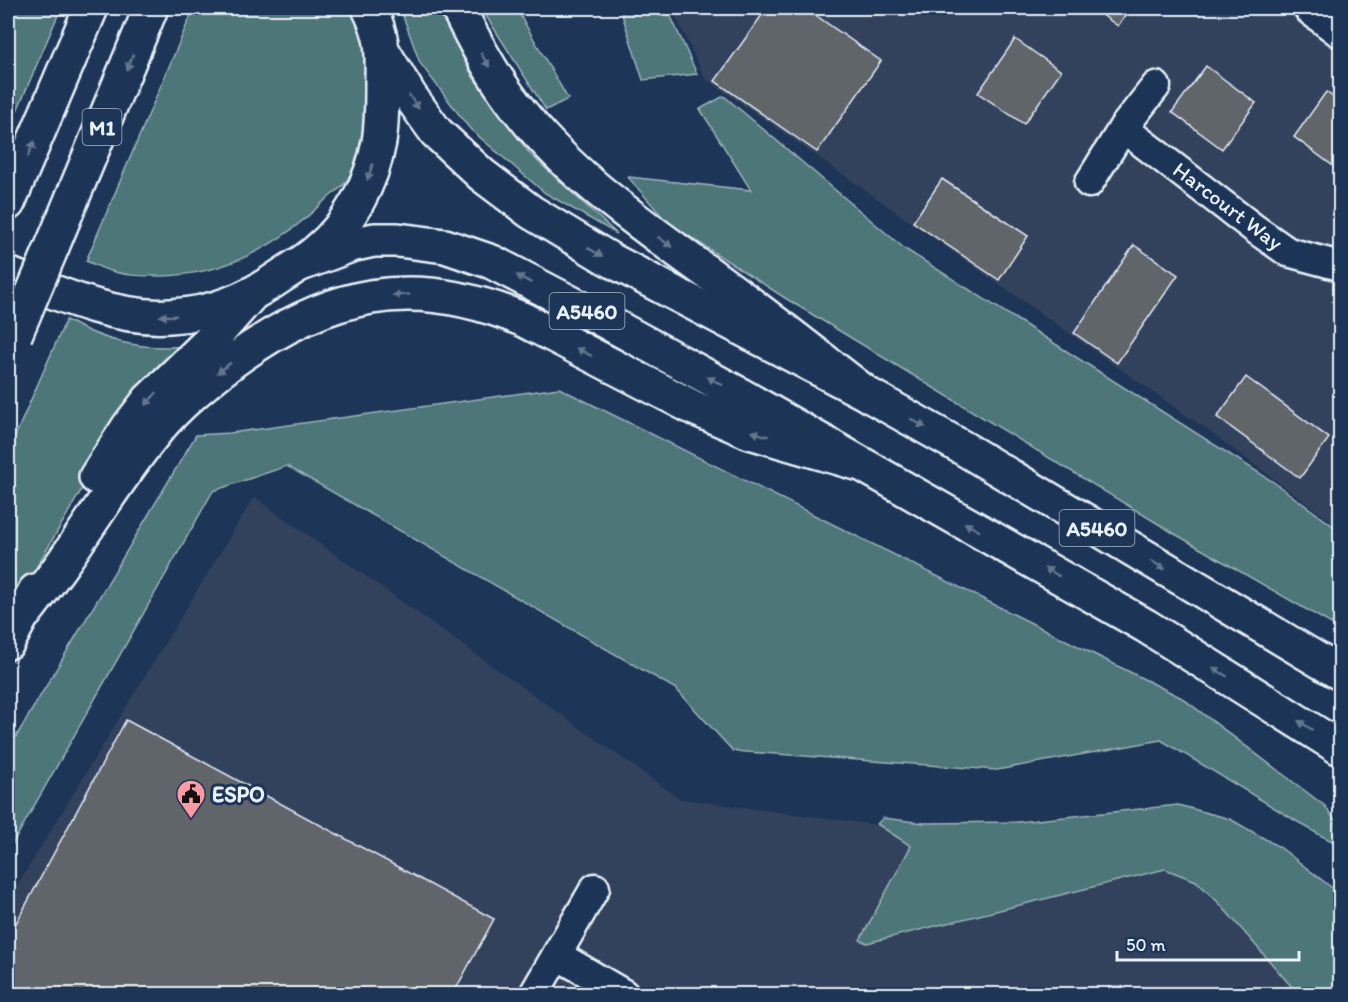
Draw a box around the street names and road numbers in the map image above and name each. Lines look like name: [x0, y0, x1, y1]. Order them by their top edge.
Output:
road number: M1: [82, 109, 122, 145]
street label: Harcourt Way: [1168, 156, 1289, 256]
road number: A5460: [550, 293, 624, 329]
road number: A5460: [1060, 510, 1134, 546]

